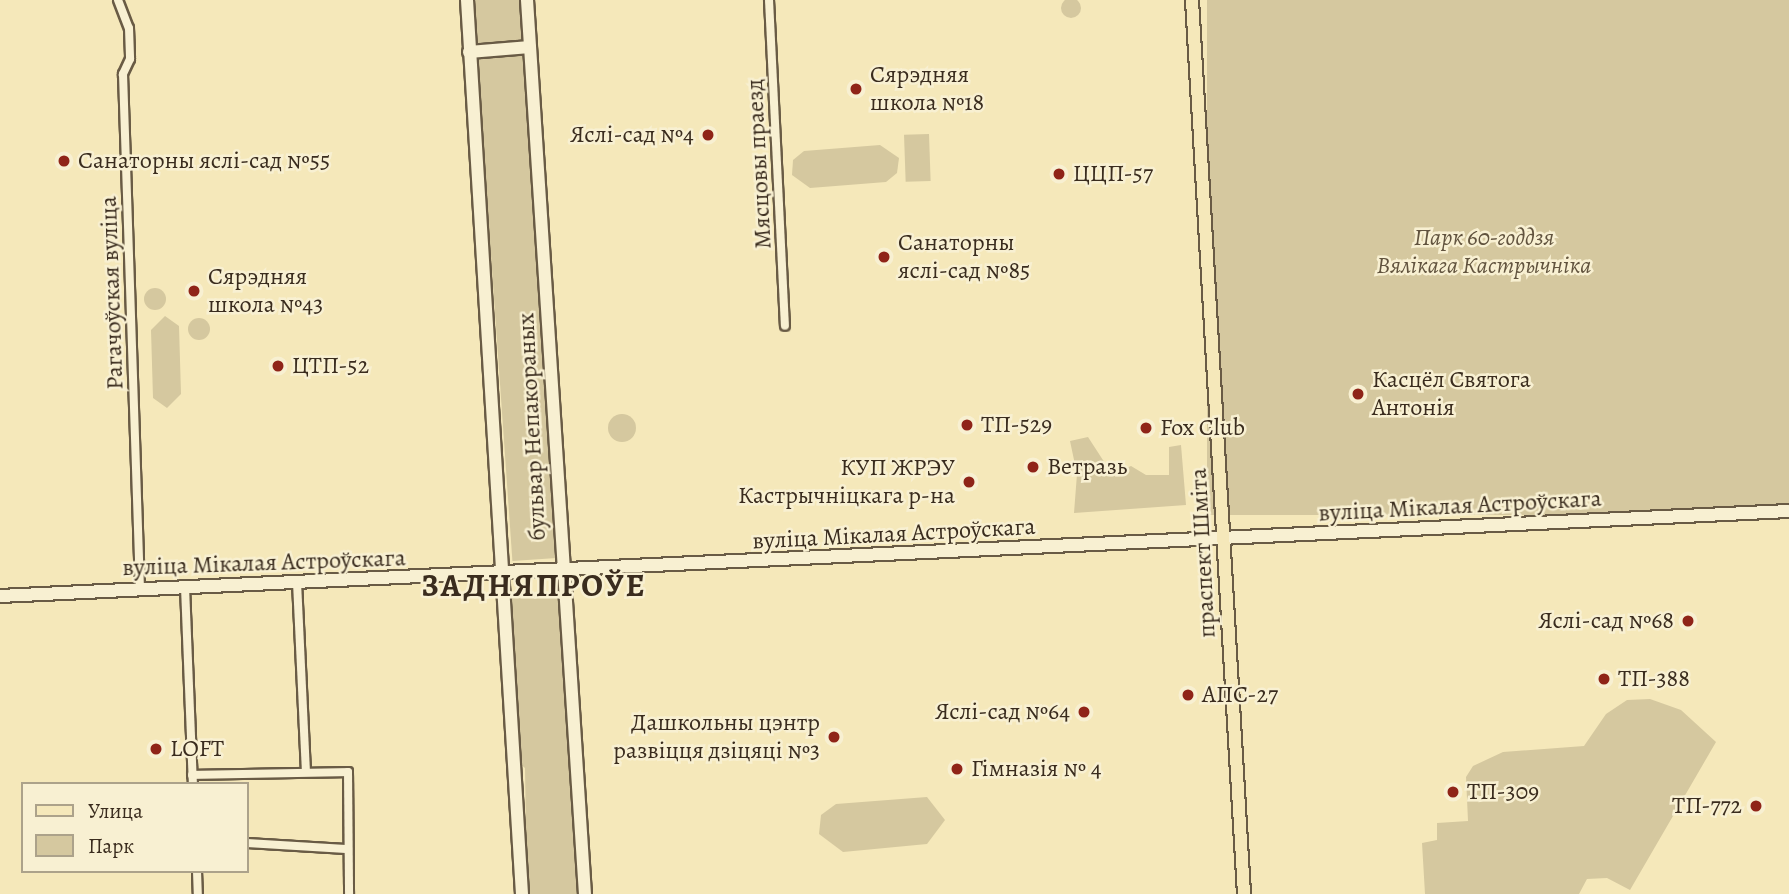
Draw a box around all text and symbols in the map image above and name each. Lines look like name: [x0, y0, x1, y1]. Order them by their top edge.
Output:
place label: Сярэдняя школа №18: [870, 61, 984, 117]
street label: Мясцовы праезд: [740, 78, 778, 250]
marker: Сярэдняя школа №18: [848, 81, 864, 97]
place label: Яслі-сад №4: [570, 121, 694, 149]
marker: Яслі-сад №4: [700, 127, 716, 143]
place label: Санаторны яслі-сад №55: [78, 147, 330, 175]
marker: Санаторны яслі-сад №55: [56, 153, 72, 169]
place label: ЦЦП-57: [1073, 160, 1153, 188]
marker: ЦЦП-57: [1051, 166, 1067, 182]
street label: Рагачоўская вуліца: [94, 196, 130, 390]
park label: Парк 60-годдзя Вялікага Кастрычніка: [1377, 224, 1591, 280]
place label: Санаторны яслі-сад №85: [898, 229, 1030, 285]
marker: Санаторны яслі-сад №85: [876, 249, 892, 265]
place label: Сярэдняя школа №43: [208, 263, 323, 319]
marker: Сярэдняя школа №43: [186, 283, 202, 299]
street label: бульвар Непакораных: [512, 312, 552, 542]
place label: ЦТП-52: [292, 352, 369, 380]
marker: ЦТП-52: [270, 358, 286, 374]
place label: Касцёл Святога Антонія: [1372, 366, 1531, 422]
marker: Касцёл Святога Антонія: [1350, 386, 1366, 402]
place label: ТП-529: [981, 411, 1052, 439]
place label: Fox Club: [1160, 414, 1245, 442]
marker: ТП-529: [959, 417, 975, 433]
marker: Fox Club: [1138, 420, 1154, 436]
place label: Ветразь: [1047, 453, 1127, 481]
place label: КУП ЖРЭУ Кастрычніцкага р-на: [738, 454, 955, 510]
marker: Ветразь: [1025, 459, 1041, 475]
street label: праспект Шміта: [1184, 467, 1222, 639]
marker: КУП ЖРЭУ Кастрычніцкага р-на: [961, 474, 977, 490]
street label: вуліца Мікалая Астроўскага: [1318, 484, 1602, 528]
street label: вуліца Мікалая Астроўскага: [752, 512, 1036, 556]
street label: вуліца Мікалая Астроўскага: [122, 544, 406, 582]
district label: ЗАДНЯПРОЎЕ: [423, 566, 645, 604]
place label: Яслі-сад №68: [1538, 607, 1674, 635]
marker: Яслі-сад №68: [1680, 613, 1696, 629]
place label: ТП-388: [1618, 665, 1690, 693]
marker: ТП-388: [1596, 671, 1612, 687]
place label: АПС-27: [1202, 681, 1278, 709]
marker: АПС-27: [1180, 687, 1196, 703]
place label: Яслі-сад №64: [935, 698, 1070, 726]
marker: Яслі-сад №64: [1076, 704, 1092, 720]
place label: Дашкольны цэнтр развіцця дзіцяці №3: [613, 709, 820, 765]
marker: Дашкольны цэнтр развіцця дзіцяці №3: [826, 729, 842, 745]
place label: LOFT: [170, 735, 224, 763]
marker: LOFT: [148, 741, 164, 757]
place label: Гімназія № 4: [971, 755, 1102, 783]
marker: Гімназія № 4: [949, 761, 965, 777]
place label: ТП-309: [1467, 778, 1539, 806]
legend: [21, 782, 248, 873]
marker: ТП-309: [1445, 784, 1461, 800]
place label: ТП-772: [1672, 792, 1742, 820]
text: Улица: [88, 797, 143, 825]
marker: ТП-772: [1748, 798, 1764, 814]
text: Парк: [88, 832, 134, 860]

